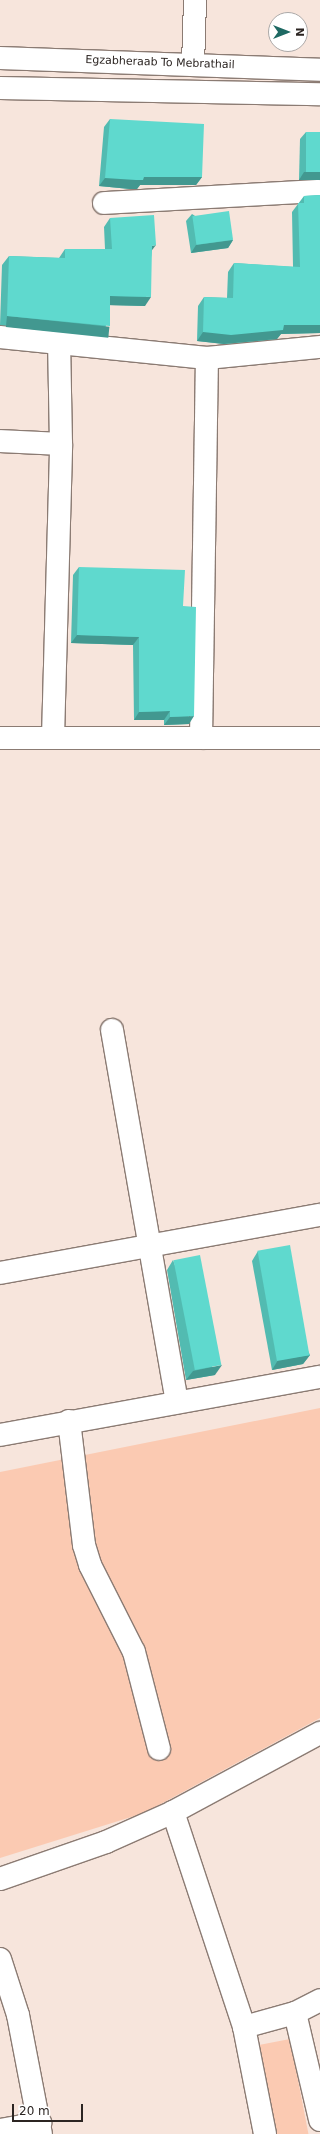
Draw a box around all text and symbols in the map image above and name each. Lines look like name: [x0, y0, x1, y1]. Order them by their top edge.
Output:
north arrow: [268, 12, 308, 52]
text: N: [293, 27, 306, 37]
street label: Egzabheraab To Mebrathail: [85, 54, 235, 72]
scale bar: [14, 2096, 85, 2122]
text: 20 m: [19, 2104, 50, 2118]

